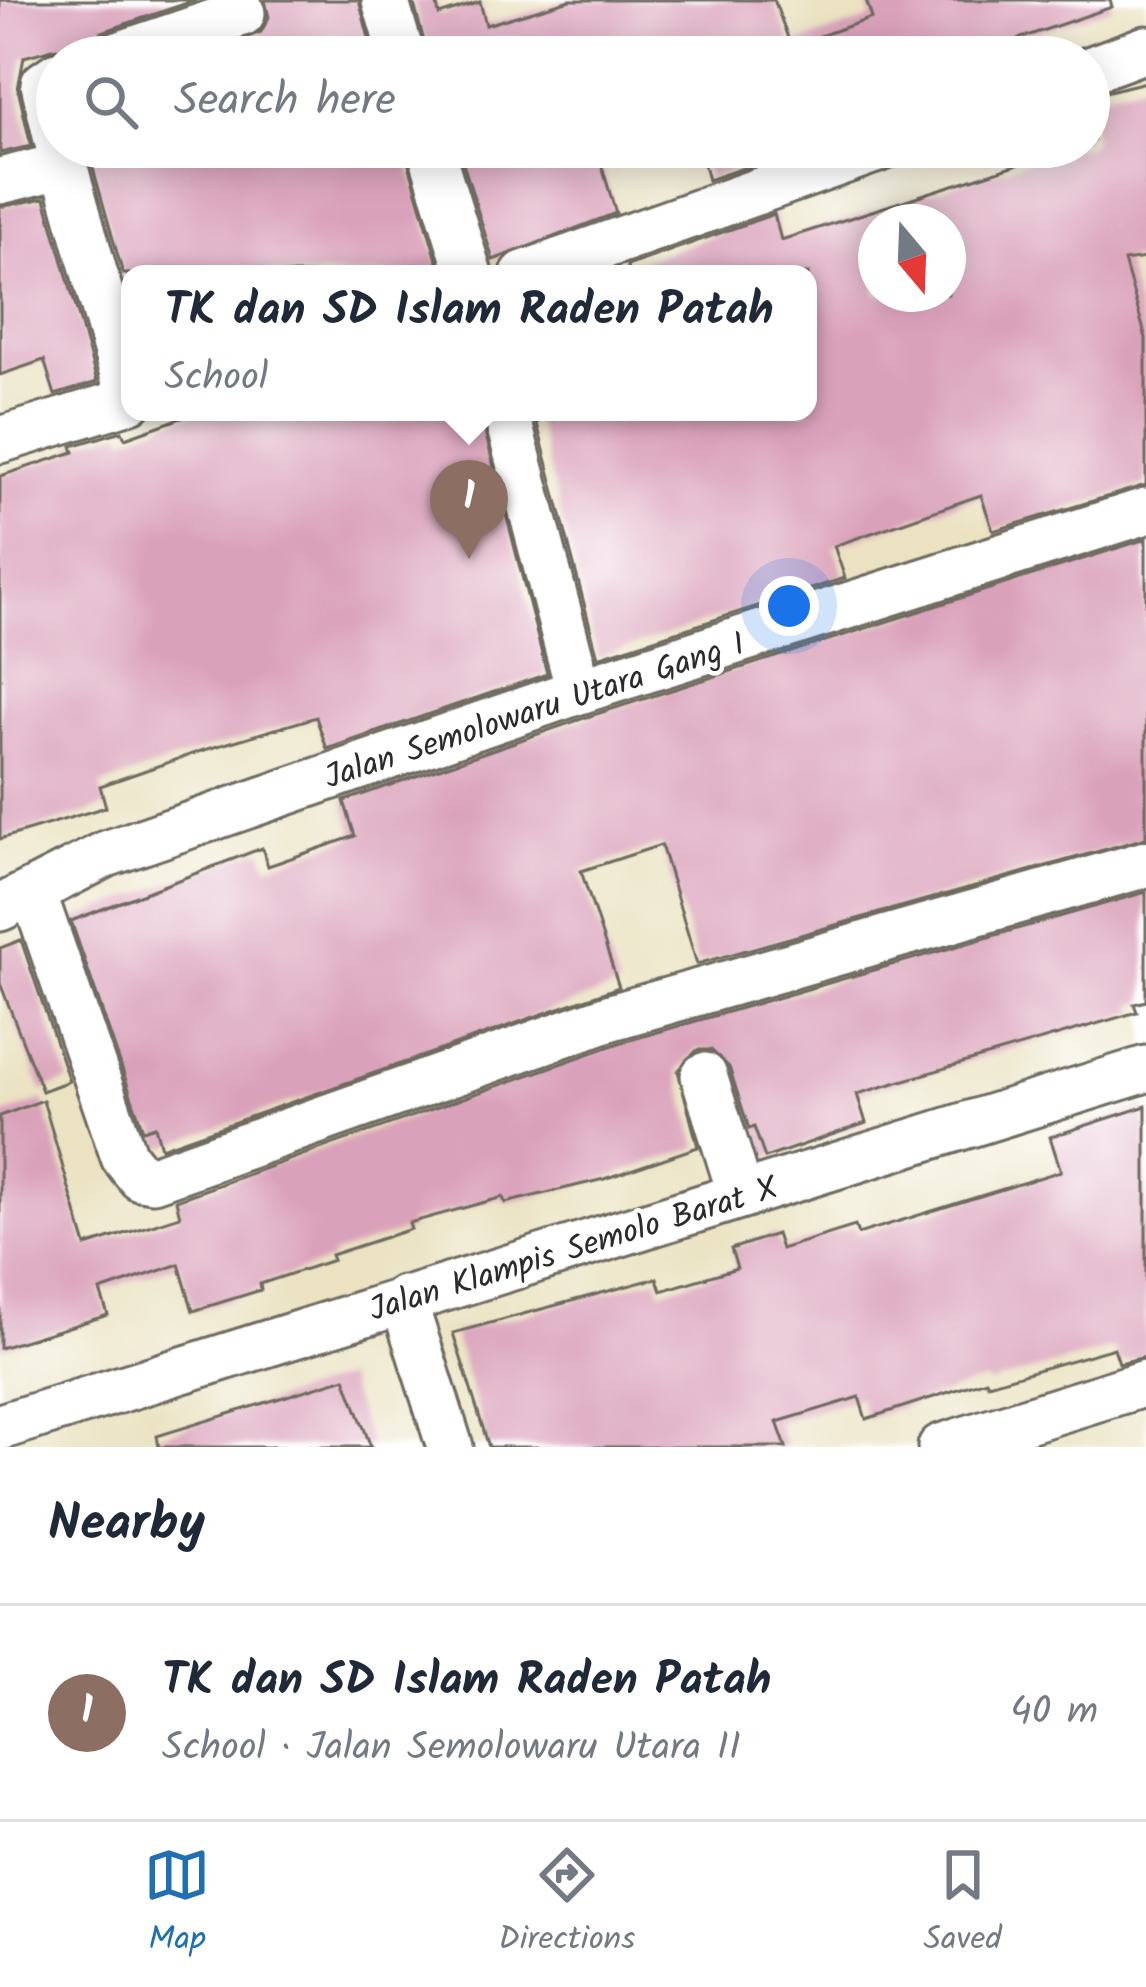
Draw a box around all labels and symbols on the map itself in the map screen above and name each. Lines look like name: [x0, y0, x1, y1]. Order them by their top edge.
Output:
north arrow: [858, 204, 966, 312]
pin: 1: [430, 460, 508, 559]
your location: [759, 576, 819, 636]
street label: Jalan Semolowaru Utara Gang I: [318, 619, 752, 805]
street label: Jalan Klampis Semolo Barat X: [363, 1163, 785, 1338]

